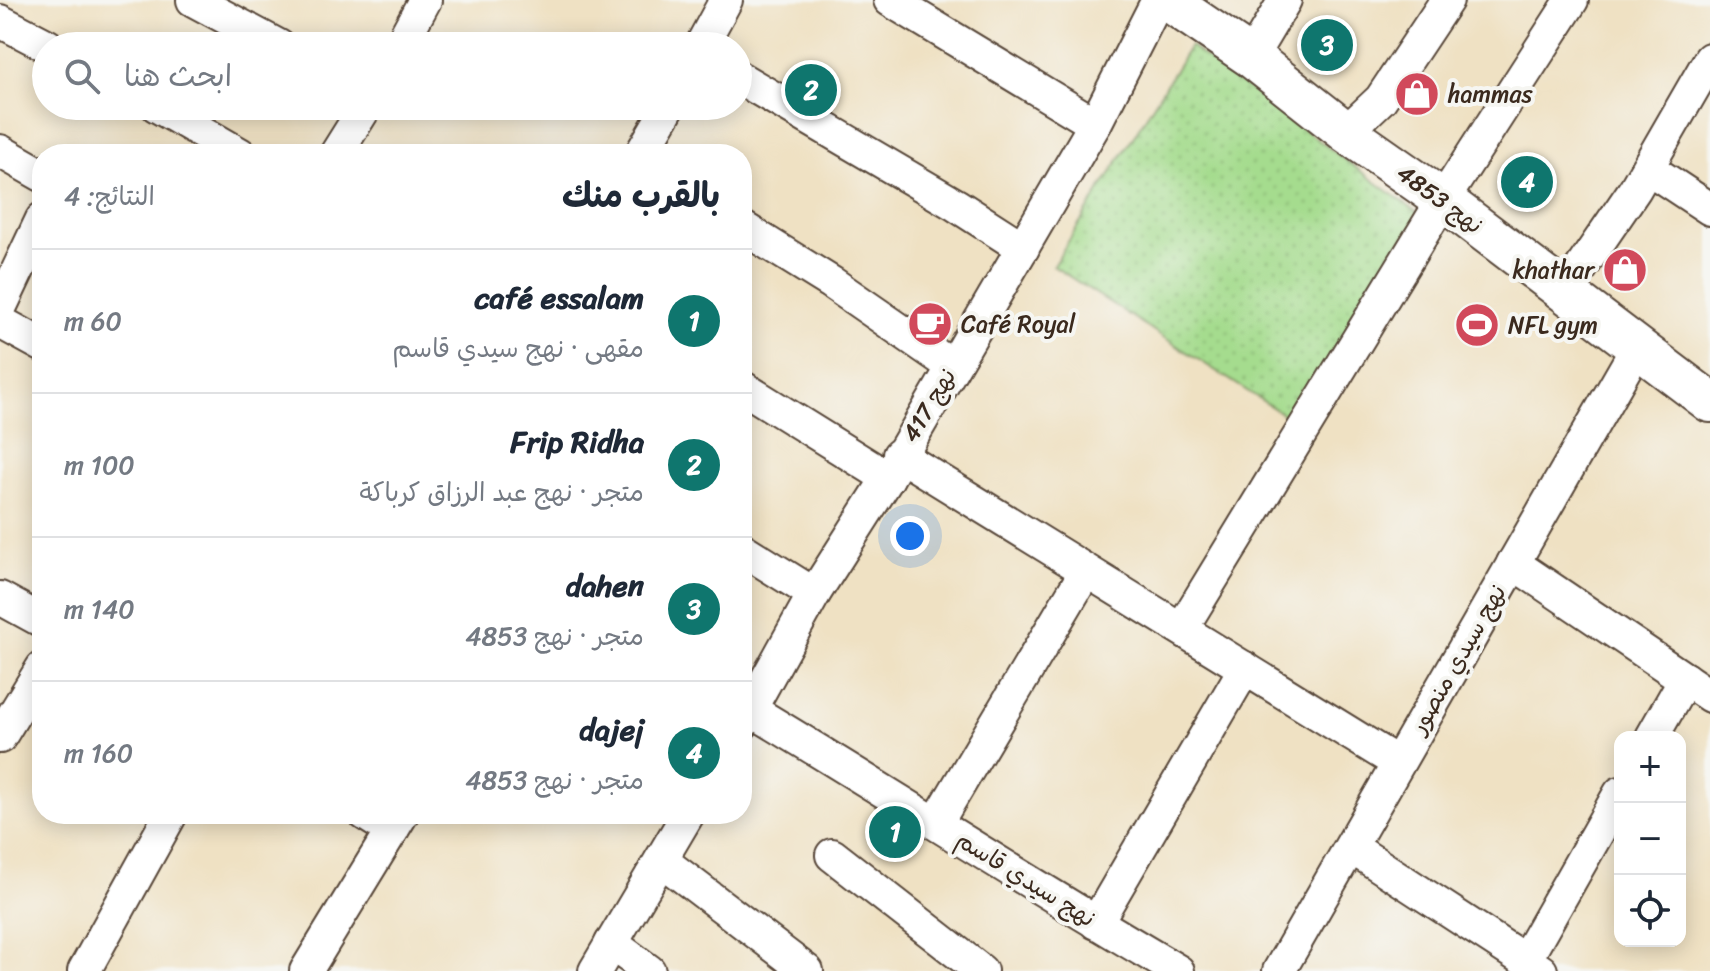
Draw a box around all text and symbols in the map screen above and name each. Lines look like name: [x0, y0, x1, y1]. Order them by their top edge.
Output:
pin: 3: [1301, 15, 1353, 75]
search box: [32, 32, 752, 120]
text: ابحث هنا: [124, 49, 232, 103]
icon: search: [60, 54, 104, 98]
pin: 2: [785, 60, 837, 120]
shop icon: hammas: [1393, 70, 1441, 118]
place label: hammas: [1447, 73, 1534, 115]
pin: 4: [1501, 152, 1553, 212]
street label: نهج 4853: [1388, 153, 1492, 245]
text: بالقرب منك: [562, 166, 720, 226]
text: النتائج: 4: [64, 173, 155, 219]
shop icon: khathar: [1601, 246, 1649, 294]
place label: khathar: [1512, 249, 1596, 291]
text: café essalam: [475, 271, 644, 325]
text: 60 m: [64, 298, 122, 344]
text: 1: [688, 298, 700, 344]
cafe icon: Café Royal: [906, 300, 954, 348]
sports icon: NFL gym: [1453, 301, 1501, 349]
place label: Café Royal: [961, 303, 1076, 345]
place label: NFL gym: [1508, 304, 1598, 346]
text: مقهى · نهج سيدي قاسم: [392, 325, 644, 371]
street label: نهج 417: [890, 360, 968, 450]
text: Frip Ridha: [510, 415, 644, 469]
text: 100 m: [64, 442, 135, 488]
text: 2: [687, 442, 702, 488]
text: متجر · نهج عبد الرزاق كرباكة: [360, 469, 644, 515]
your location: [890, 516, 930, 556]
text: dahen: [566, 559, 644, 613]
street label: نهج سيدي منصور: [1397, 576, 1518, 744]
text: 140 m: [64, 586, 135, 632]
text: 3: [687, 586, 701, 632]
text: متجر · نهج 4853: [465, 613, 644, 659]
text: dajej: [579, 703, 644, 757]
text: 160 m: [64, 730, 133, 776]
text: 4: [686, 730, 702, 776]
map controls: [1614, 731, 1686, 947]
button: +: [1614, 731, 1686, 803]
text: متجر · نهج 4853: [465, 757, 644, 803]
pin: 1: [869, 802, 921, 862]
button: −: [1614, 803, 1686, 875]
street label: نهج سيدي قاسم: [948, 819, 1104, 939]
button: locate: [1614, 875, 1686, 947]

